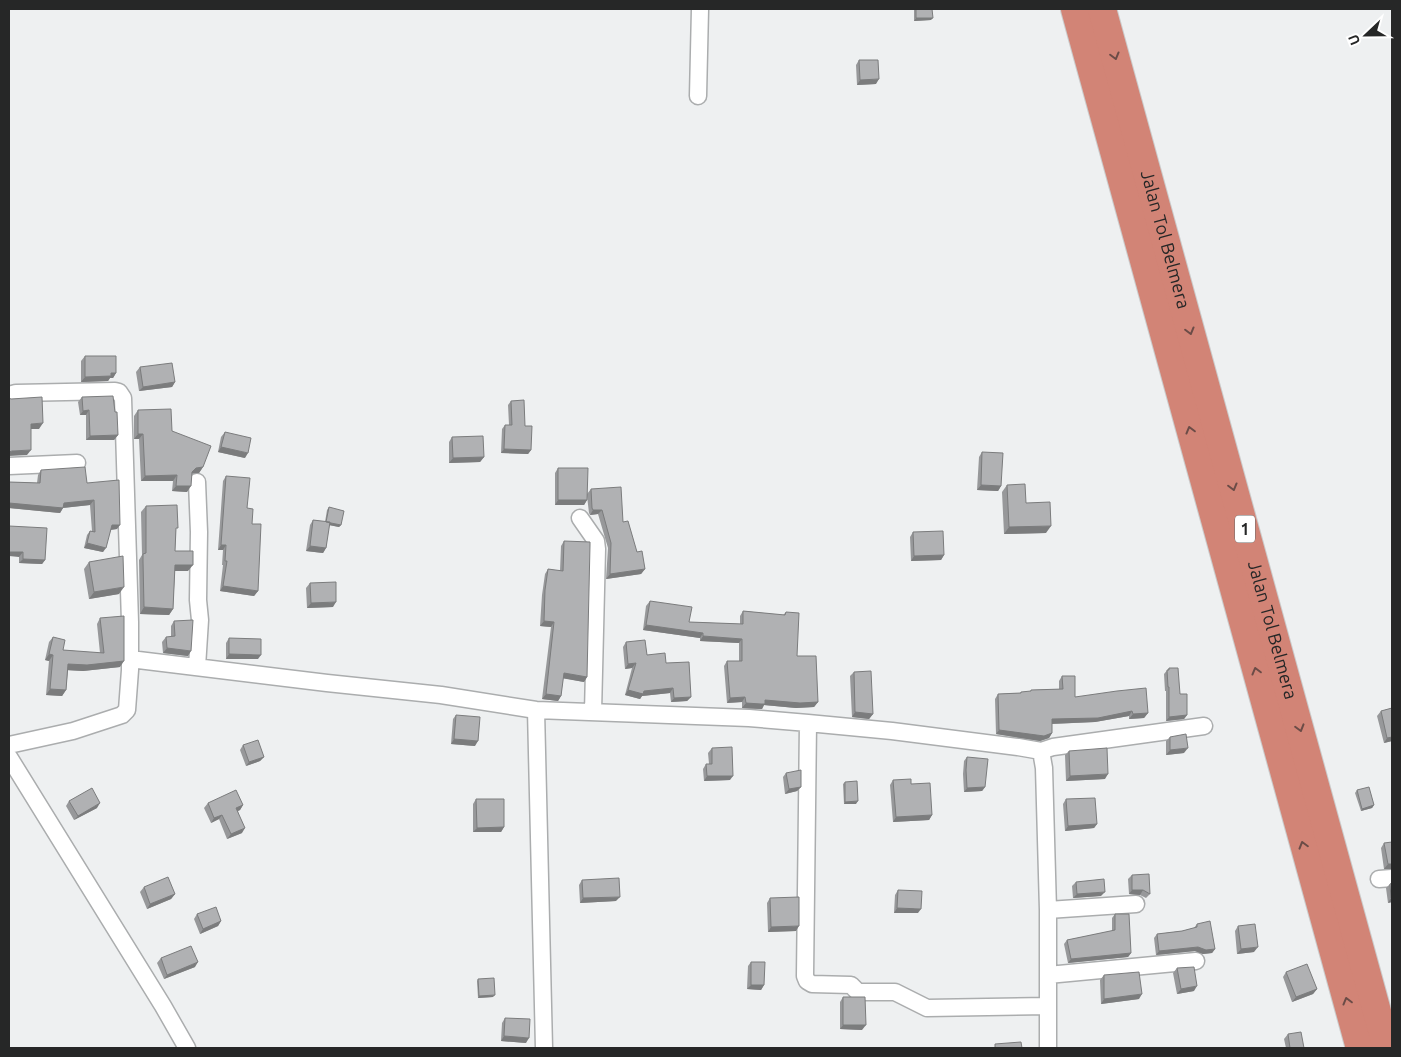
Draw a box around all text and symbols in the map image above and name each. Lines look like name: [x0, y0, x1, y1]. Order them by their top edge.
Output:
north arrow: [1341, 10, 1391, 60]
text: U: [1345, 32, 1363, 47]
one-way arrow: [1109, 51, 1119, 59]
street label: Jalan Tol Belmera: [1138, 168, 1195, 311]
one-way arrow: [1185, 326, 1195, 334]
one-way arrow: [1186, 426, 1196, 434]
one-way arrow: [1228, 483, 1238, 491]
road number: 1: [1235, 516, 1255, 542]
street label: Jalan Tol Belmera: [1245, 558, 1302, 701]
one-way arrow: [1251, 667, 1262, 675]
one-way arrow: [1294, 724, 1304, 732]
one-way arrow: [1299, 841, 1309, 849]
one-way arrow: [1342, 997, 1353, 1006]

